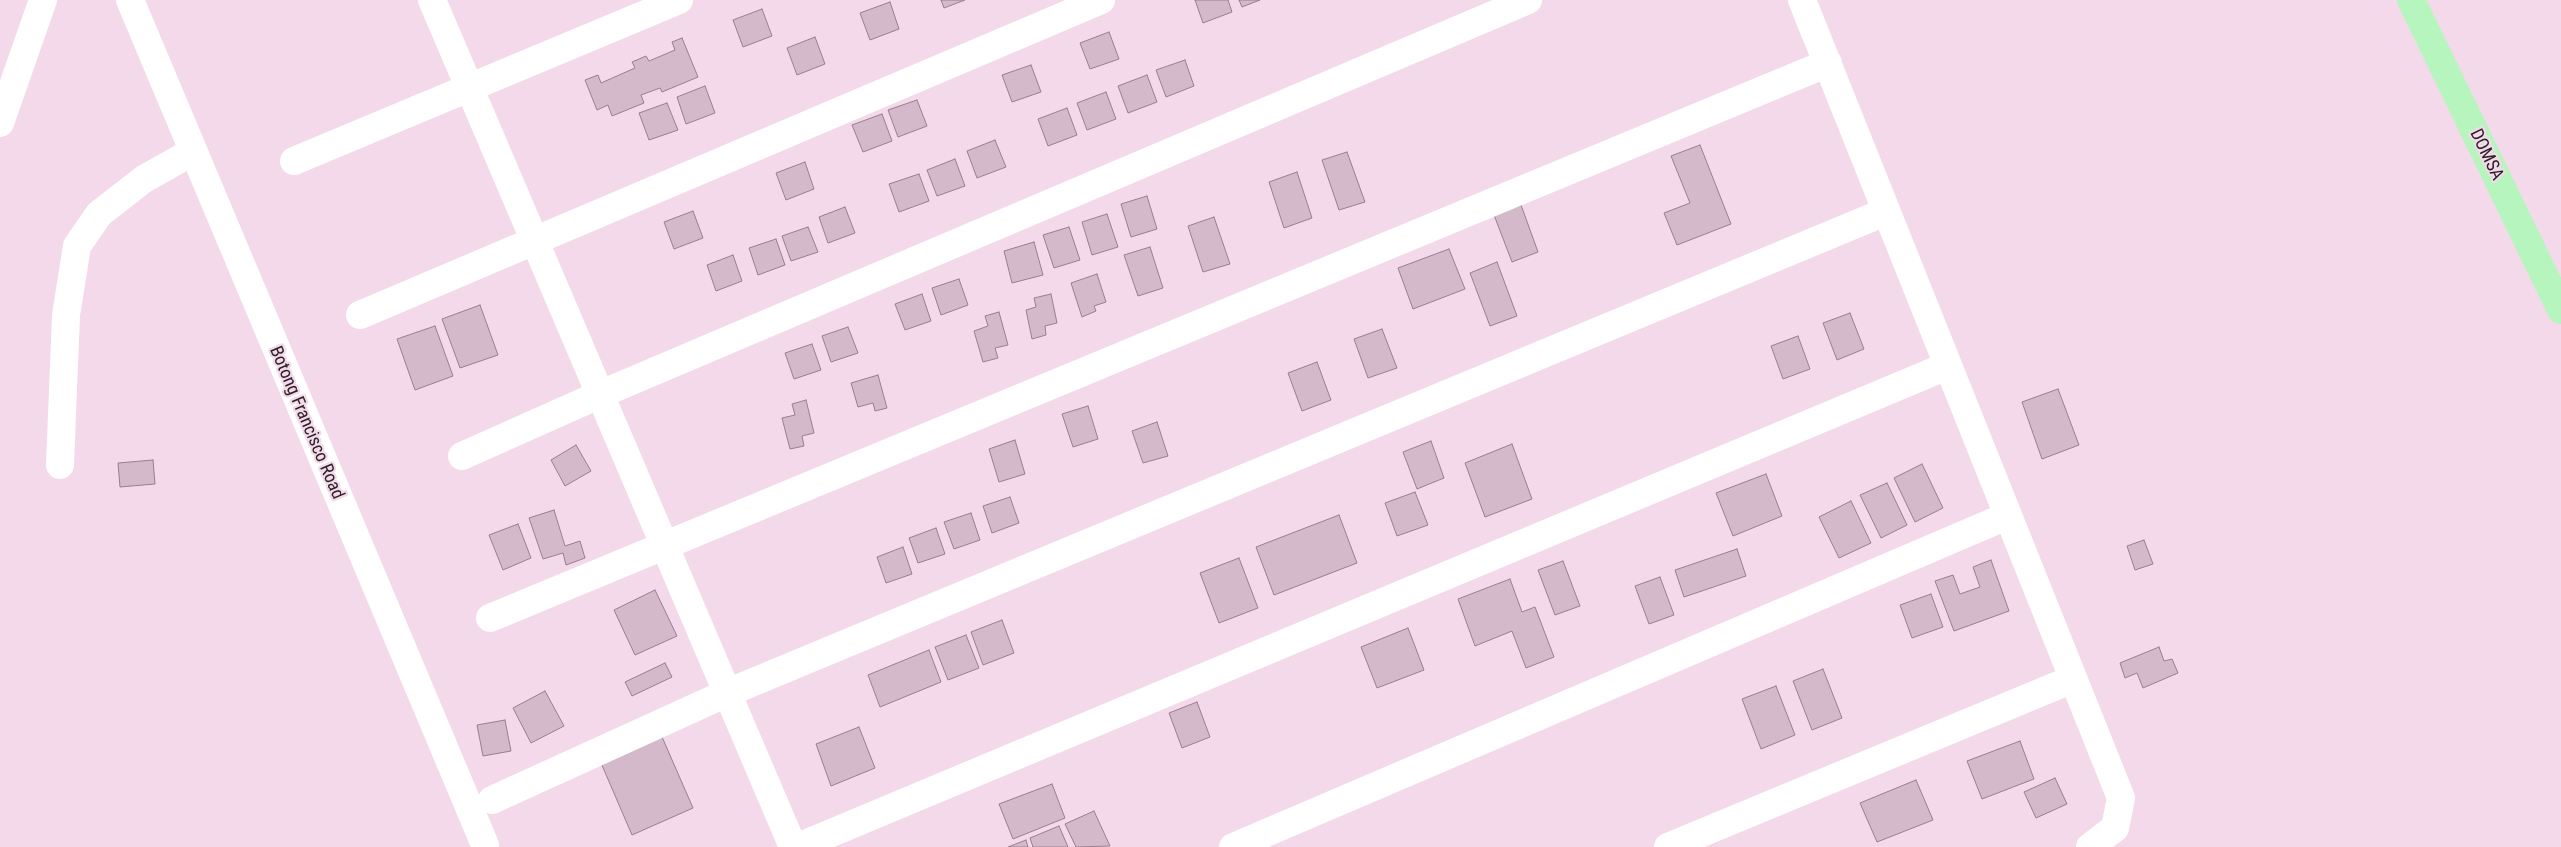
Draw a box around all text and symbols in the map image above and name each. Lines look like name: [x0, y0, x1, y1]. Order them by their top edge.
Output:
street label: DOMSA: [2464, 126, 2508, 184]
street label: Botong Francisco Road: [264, 343, 348, 503]

